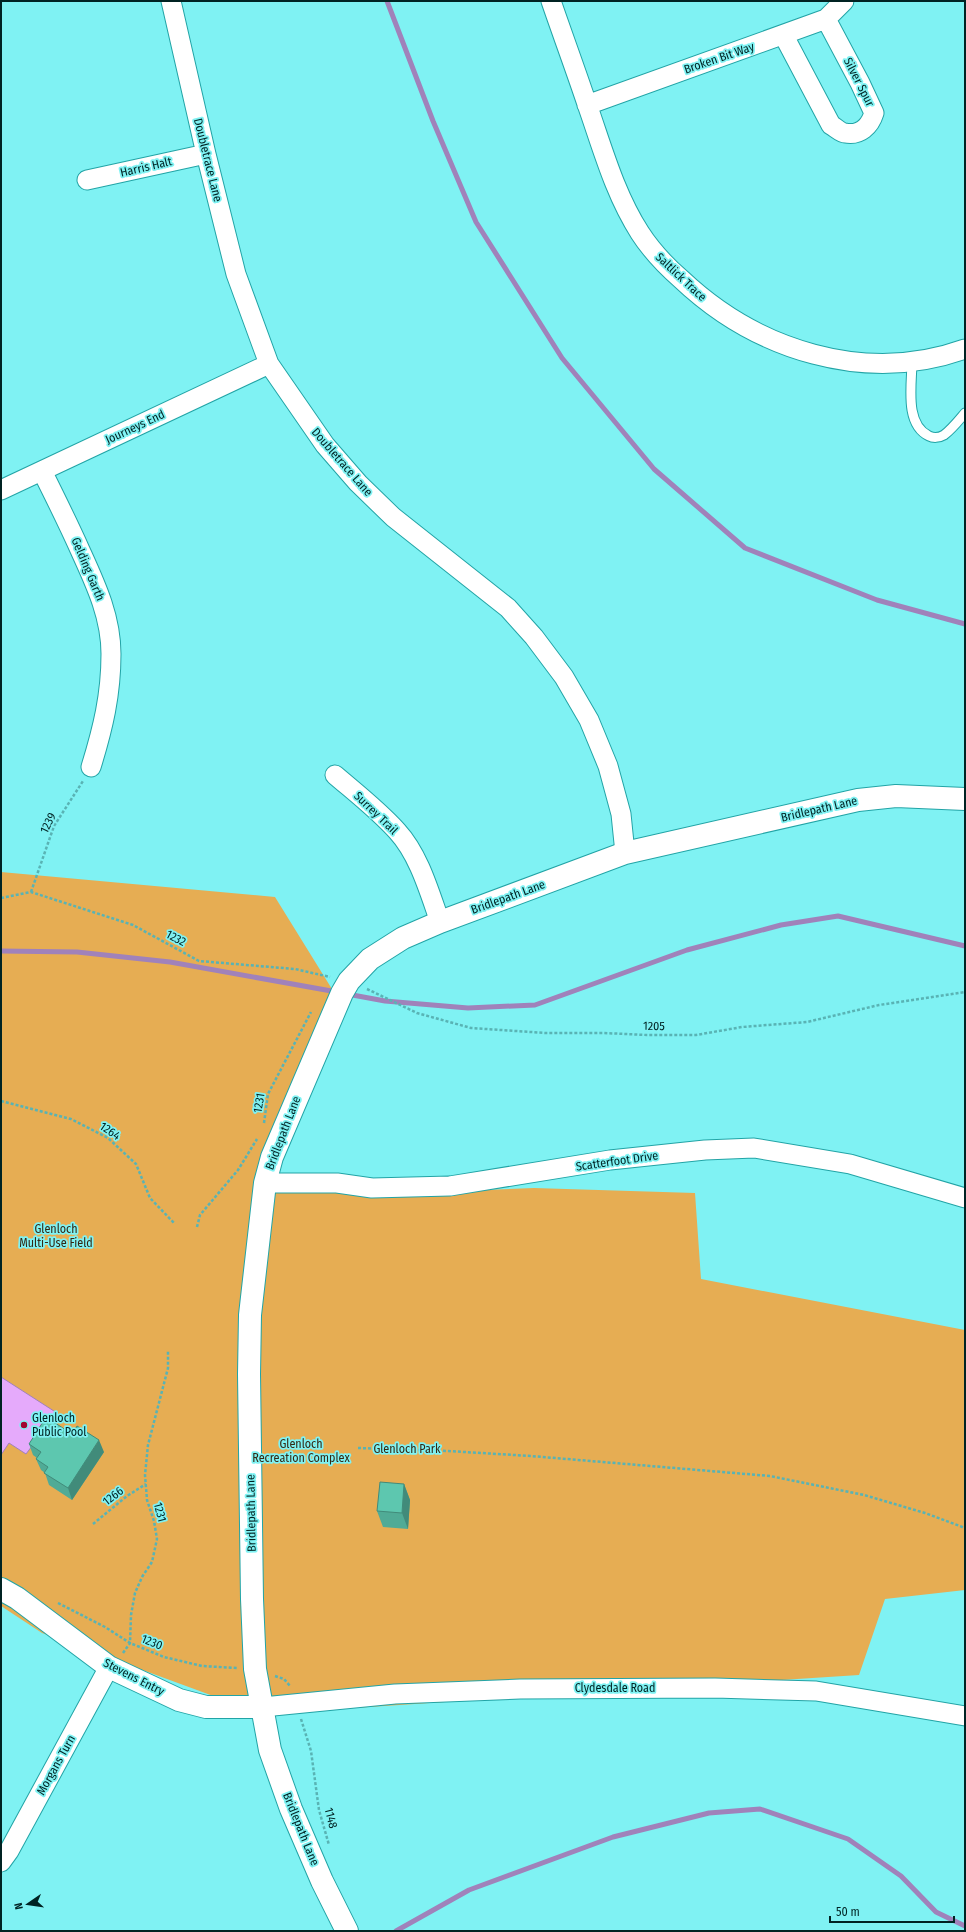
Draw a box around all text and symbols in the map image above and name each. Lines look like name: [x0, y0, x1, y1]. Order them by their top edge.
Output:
street label: Broken Bit Way: [682, 39, 757, 77]
street label: Silver Spur: [841, 55, 878, 110]
street label: Doubletrace Lane: [191, 117, 225, 203]
street label: Harris Halt: [119, 154, 173, 180]
street label: Saltlick Trace: [653, 250, 709, 304]
street label: Journeys End: [103, 407, 167, 447]
street label: Doubletrace Lane: [309, 425, 375, 499]
street label: Gelding Garth: [68, 535, 108, 603]
street label: Surrey Trail: [351, 789, 401, 837]
street label: Bridlepath Lane: [780, 793, 859, 825]
street label: 1239: [37, 810, 59, 836]
street label: Bridlepath Lane: [469, 877, 547, 917]
street label: 1232: [164, 927, 188, 949]
street label: 1205: [643, 1019, 665, 1033]
street label: 1231: [250, 1092, 268, 1114]
street label: Bridlepath Lane: [263, 1094, 304, 1172]
street label: 1264: [97, 1119, 123, 1143]
street label: Scatterfoot Drive: [575, 1148, 659, 1174]
park label: Glenloch Multi-Use Field: [19, 1222, 93, 1250]
place label: Glenloch Public Pool: [32, 1411, 87, 1439]
marker: Glenloch Public Pool: [19, 1420, 29, 1430]
park label: Glenloch Recreation Complex: [252, 1437, 350, 1465]
park label: Glenloch Park: [373, 1442, 441, 1456]
street label: Bridlepath Lane: [243, 1474, 259, 1552]
street label: 1266: [100, 1484, 126, 1508]
street label: 1231: [151, 1501, 169, 1523]
street label: 1230: [139, 1631, 165, 1653]
street label: Stevens Entry: [101, 1656, 167, 1699]
street label: Clydesdale Road: [575, 1681, 655, 1695]
street label: Morgans Turn: [34, 1733, 78, 1797]
street label: Bridlepath Lane: [280, 1790, 322, 1868]
street label: 1148: [322, 1806, 340, 1830]
north arrow: [8, 1884, 48, 1924]
scale bar: [830, 1898, 954, 1924]
text: N: [12, 1901, 26, 1911]
text: 50 m: [836, 1905, 860, 1919]

